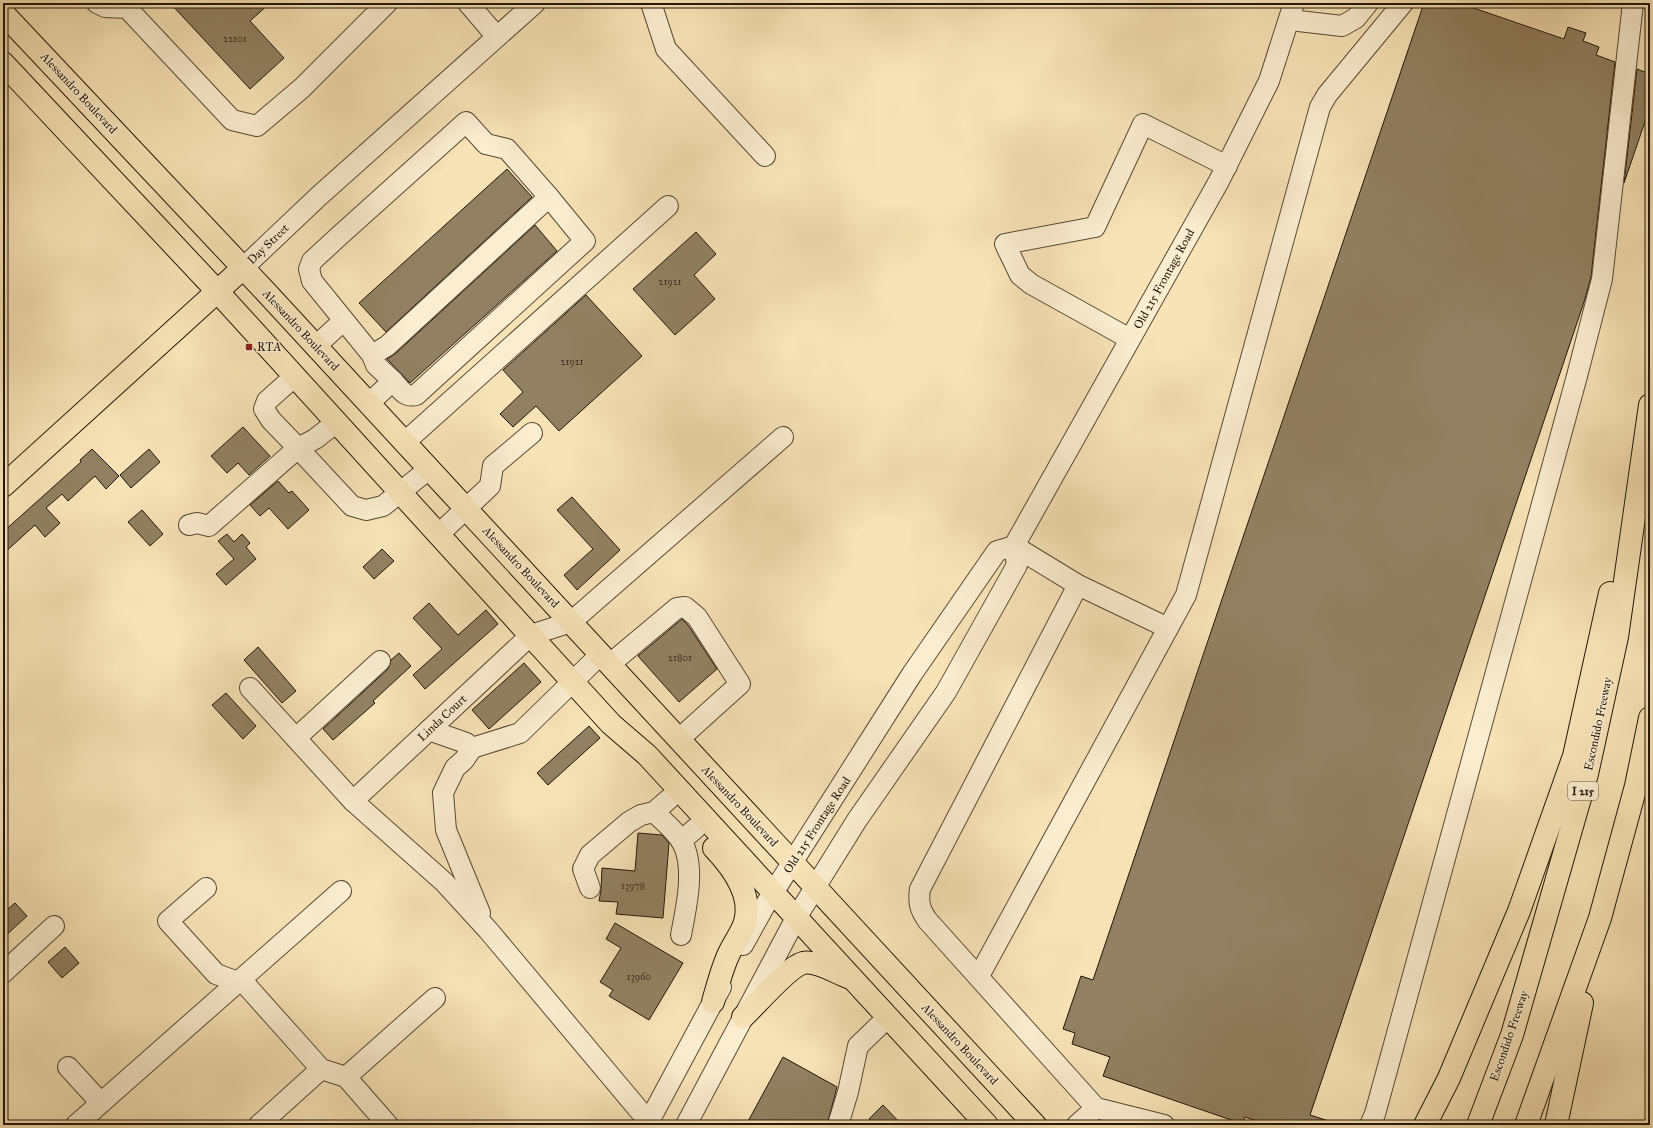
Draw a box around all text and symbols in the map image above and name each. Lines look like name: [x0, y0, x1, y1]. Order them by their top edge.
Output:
house number: 22101: [223, 33, 247, 45]
street label: Alessandro Boulevard: [37, 49, 120, 136]
street label: Day Street: [244, 220, 292, 267]
street label: Old 215 Frontage Road: [1131, 226, 1198, 332]
house number: 21921: [658, 276, 682, 288]
street label: Alessandro Boulevard: [259, 286, 342, 373]
place label: RTA: [257, 340, 281, 354]
marker: RTA: [244, 342, 254, 352]
house number: 21921: [560, 356, 584, 368]
street label: Alessandro Boulevard: [479, 523, 562, 610]
house number: 21801: [668, 652, 692, 664]
street label: Escondido Freeway: [1581, 676, 1615, 772]
street label: Linda Court: [415, 691, 470, 744]
street label: Alessandro Boulevard: [698, 762, 781, 849]
street label: Old 215 Frontage Road: [781, 774, 854, 876]
road number: I 215: [1568, 782, 1598, 800]
house number: 13978: [621, 880, 645, 892]
house number: 13960: [627, 971, 651, 983]
street label: Escondido Freeway: [1487, 988, 1531, 1083]
street label: Alessandro Boulevard: [918, 1000, 1001, 1087]

